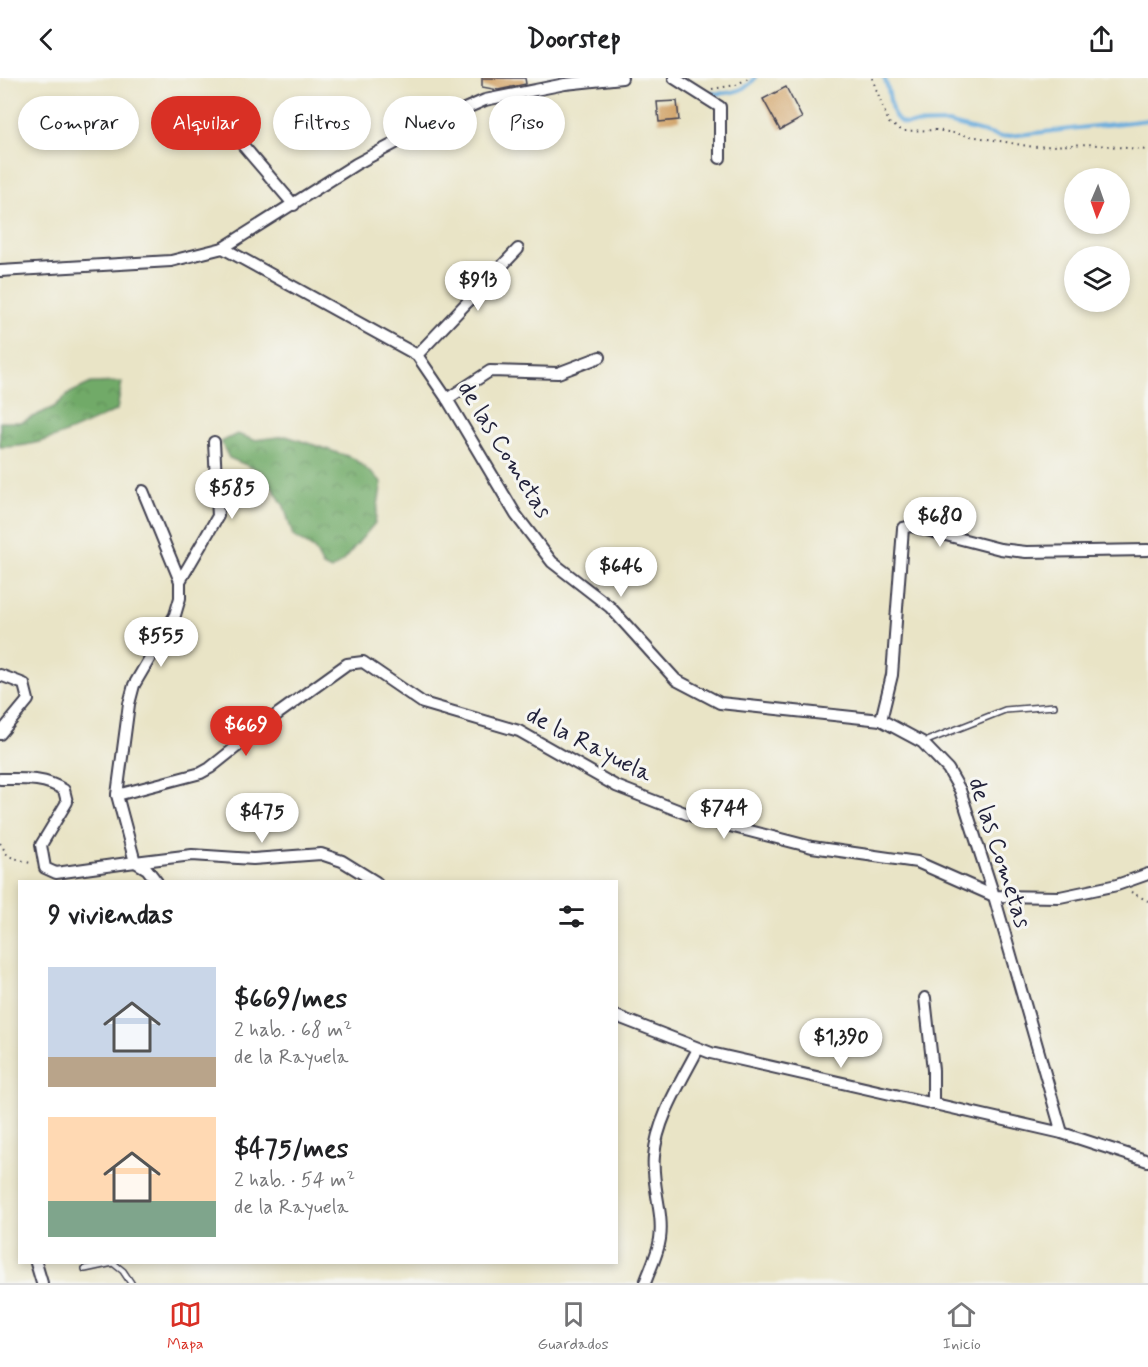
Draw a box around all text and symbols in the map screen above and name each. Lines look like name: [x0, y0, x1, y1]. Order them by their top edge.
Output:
text: Doorstep: [527, 22, 621, 57]
icon: back: [30, 23, 63, 56]
icon: share: [1085, 23, 1118, 56]
chip: Comprar: [18, 96, 139, 150]
chip: Alquilar: [151, 96, 261, 150]
chip: Filtros: [273, 96, 371, 150]
chip: Nuevo: [383, 96, 477, 150]
chip: Piso: [489, 96, 565, 150]
north arrow: [1064, 168, 1130, 234]
map controls: [1064, 168, 1130, 312]
button: layers: [1064, 246, 1130, 312]
pin: $913: [442, 261, 514, 312]
text: $913: [459, 267, 497, 294]
street label: de las Cometas: [450, 376, 559, 525]
pin: $585: [196, 469, 268, 520]
text: $585: [209, 475, 255, 502]
pin: $680: [904, 497, 976, 548]
text: $680: [918, 503, 963, 530]
pin: $646: [585, 547, 657, 598]
text: $646: [599, 553, 643, 580]
pin: $555: [125, 617, 197, 668]
text: $555: [138, 623, 184, 650]
street label: de la Rayuela: [521, 700, 658, 790]
pin: $669: [210, 706, 282, 757]
text: $669: [224, 712, 268, 739]
street label: de las Cometas: [960, 774, 1038, 932]
pin: $744: [688, 789, 760, 840]
pin: $475: [226, 793, 298, 844]
text: $744: [700, 795, 748, 822]
text: $475: [240, 799, 284, 826]
text: 9 viviendas: [48, 899, 173, 933]
icon: filters: [555, 900, 588, 933]
text: $669/mes: [234, 983, 347, 1017]
icon: home: [96, 991, 168, 1063]
text: 2 hab. · 68 m²: [234, 1017, 352, 1044]
pin: $1,390: [792, 1018, 890, 1069]
text: $1,390: [813, 1024, 869, 1051]
text: de la Rayuela: [234, 1044, 349, 1071]
text: $475/mes: [234, 1133, 348, 1167]
icon: home: [96, 1141, 168, 1213]
text: 2 hab. · 54 m²: [234, 1167, 355, 1194]
text: de la Rayuela: [234, 1194, 349, 1221]
tab: Mapa: [167, 1298, 204, 1355]
tab: Guardados: [538, 1298, 609, 1355]
tab: Inicio: [943, 1298, 981, 1355]

